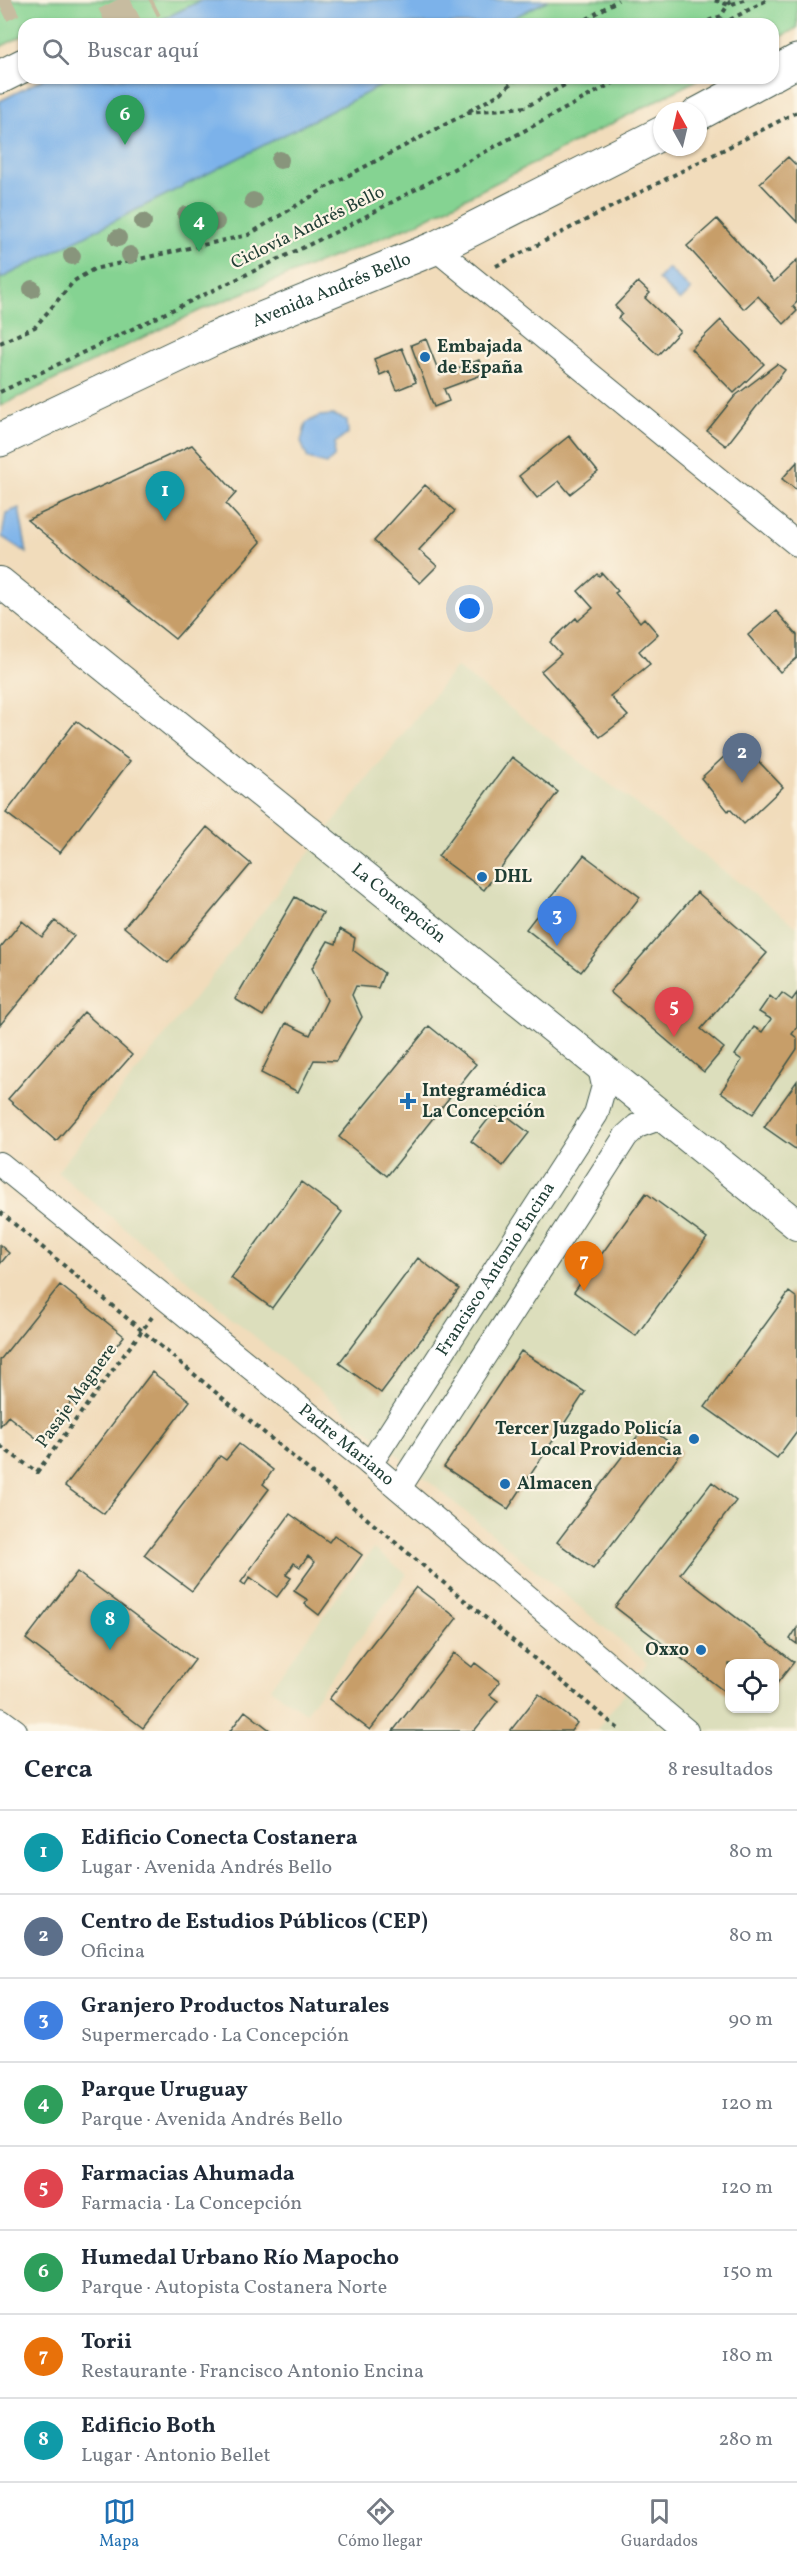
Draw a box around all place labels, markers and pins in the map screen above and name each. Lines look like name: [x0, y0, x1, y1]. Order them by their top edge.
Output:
pin: 6: [106, 96, 144, 145]
pin: 4: [180, 202, 218, 252]
place label: Embajada de España: [437, 335, 523, 381]
marker: Embajada de España: [418, 350, 432, 364]
pin: 1: [146, 472, 184, 521]
pin: 2: [722, 734, 762, 783]
place label: DHL: [494, 865, 532, 890]
marker: DHL: [475, 870, 489, 884]
pin: 3: [538, 896, 576, 946]
pin: 5: [654, 988, 694, 1037]
place label: Integramédica La Concepción: [422, 1079, 546, 1125]
marker: Integramédica La Concepción: [399, 1092, 417, 1110]
pin: 7: [564, 1242, 604, 1291]
place label: Tercer Juzgado Policía Local Providencia: [495, 1417, 682, 1463]
marker: Tercer Juzgado Policía Local Providencia: [687, 1432, 701, 1446]
place label: Almacen: [517, 1472, 593, 1497]
marker: Almacen: [498, 1477, 512, 1491]
pin: 8: [90, 1600, 130, 1650]
place label: Oxxo: [645, 1638, 689, 1663]
marker: Oxxo: [694, 1643, 708, 1657]

